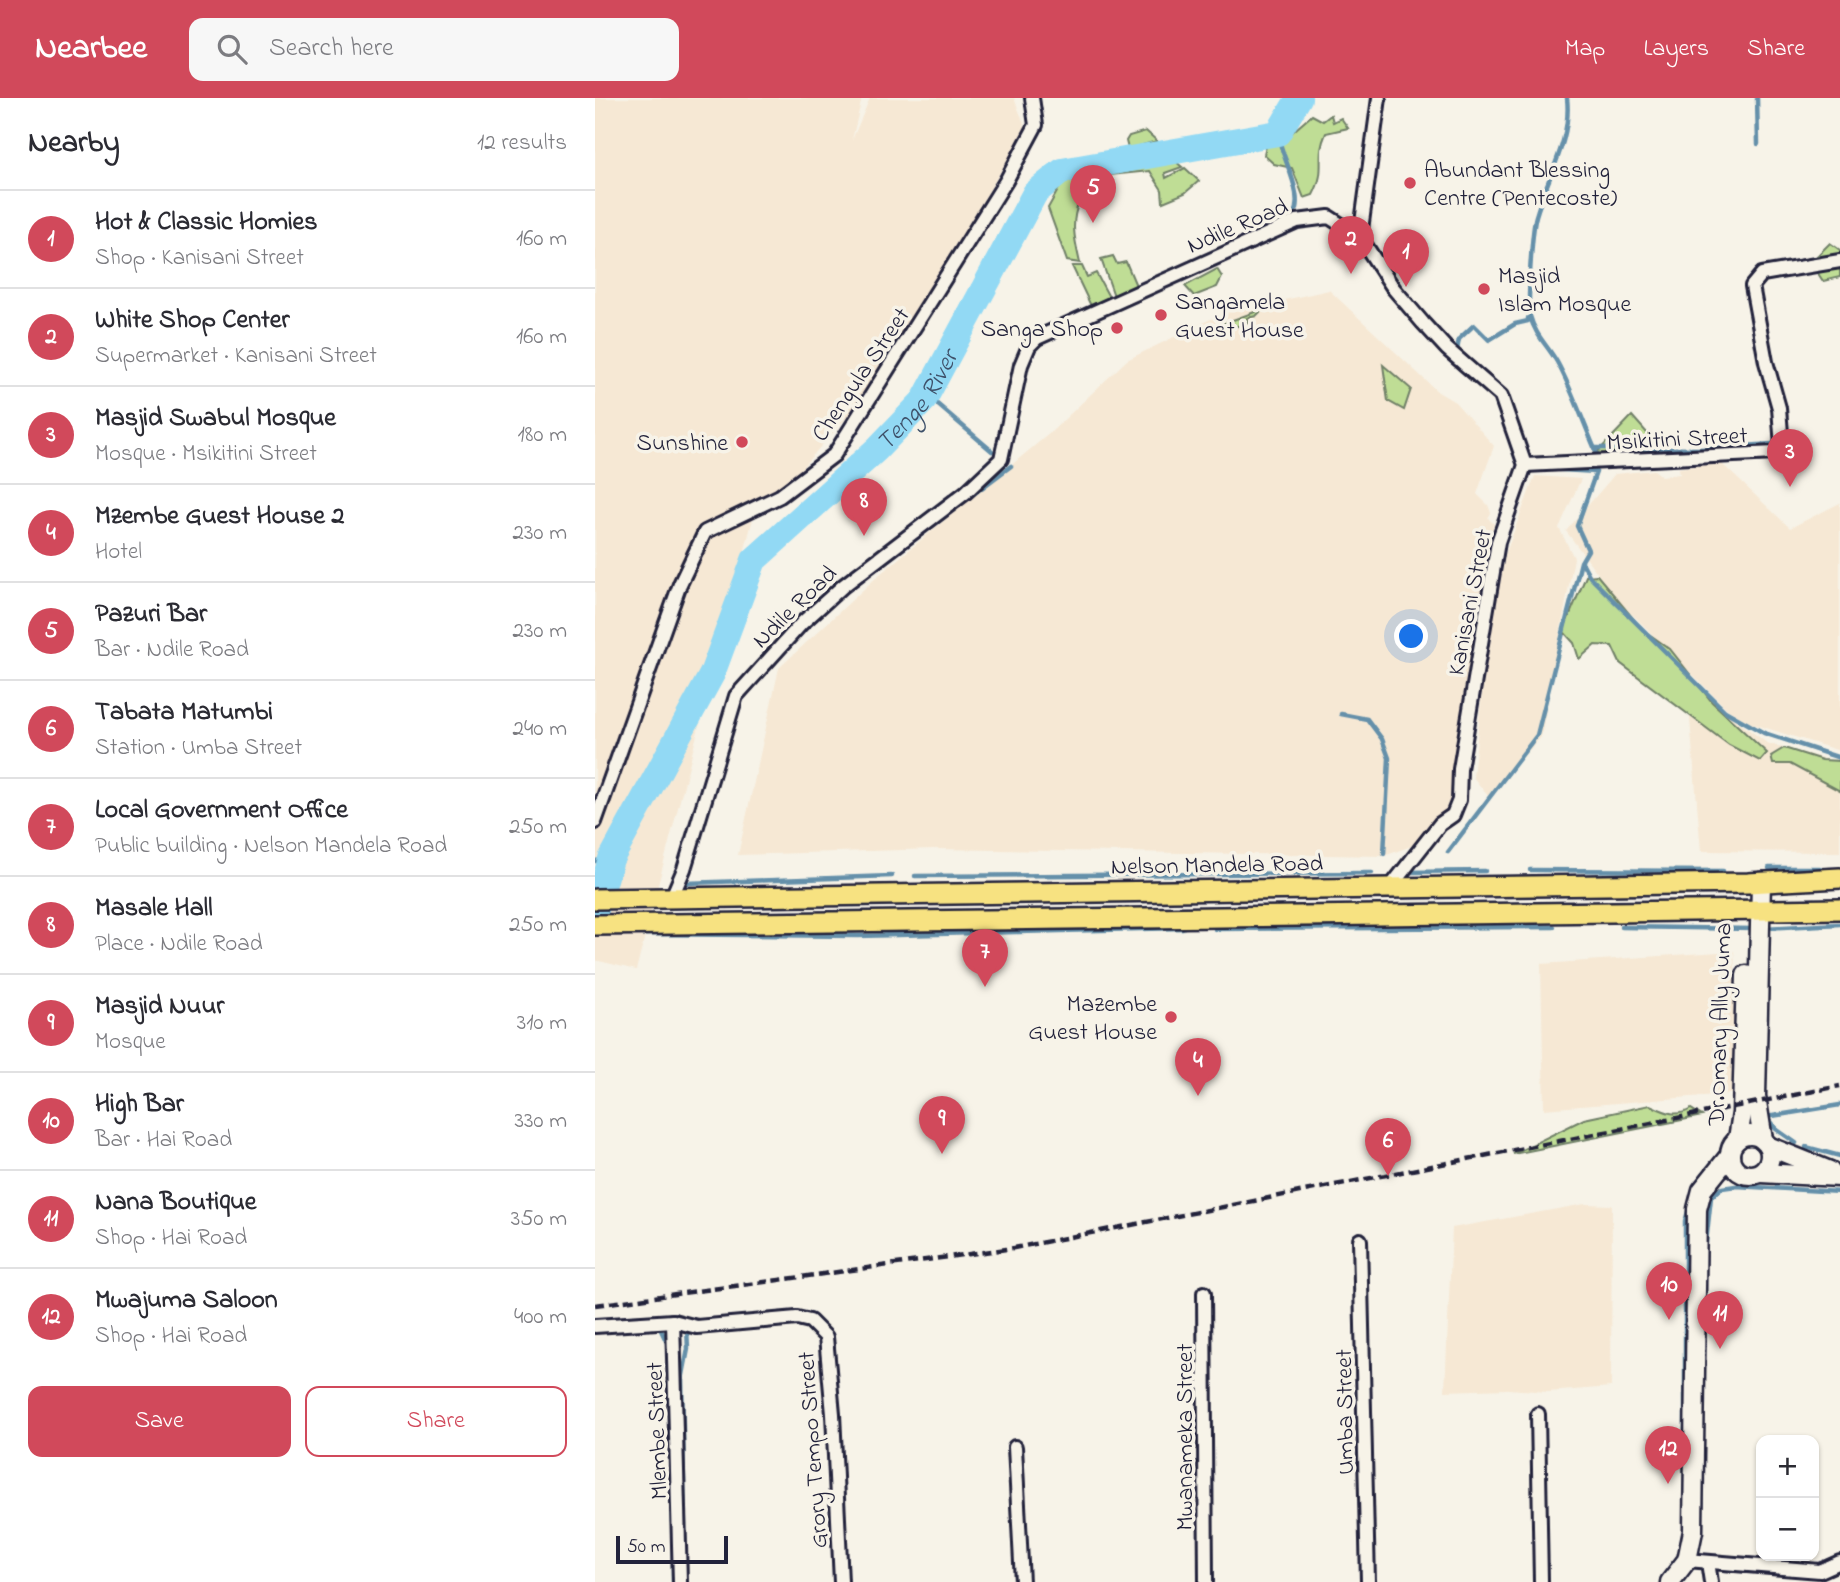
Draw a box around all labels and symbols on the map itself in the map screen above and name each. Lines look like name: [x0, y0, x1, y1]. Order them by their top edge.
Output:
place label: Abundant Blessing Centre (Pentecoste): [1424, 154, 1617, 217]
pin: 5: [1070, 165, 1116, 223]
marker: Abundant Blessing Centre (Pentecoste): [1402, 175, 1418, 191]
street label: Ndile Road: [1182, 190, 1295, 264]
pin: 2: [1328, 216, 1374, 274]
pin: 1: [1383, 229, 1429, 287]
place label: Masjid Islam Mosque: [1498, 260, 1631, 323]
marker: Masjid Islam Mosque: [1476, 281, 1492, 297]
place label: Sangamela Guest House: [1175, 286, 1304, 349]
street label: Chengula Street: [804, 301, 920, 449]
marker: Sangamela Guest House: [1153, 307, 1169, 323]
place label: Sanga Shop: [981, 313, 1103, 348]
marker: Sanga Shop: [1109, 320, 1125, 336]
water label: Tenge River: [868, 341, 971, 461]
street label: Msikitini Street: [1606, 419, 1748, 462]
place label: Sunshine: [637, 427, 728, 462]
pin: 3: [1767, 429, 1813, 487]
marker: Sunshine: [734, 434, 750, 450]
pin: 8: [841, 478, 887, 536]
street label: Kanisani Street: [1440, 526, 1503, 679]
street label: Ndile Road: [745, 558, 847, 658]
your location: [1394, 619, 1428, 653]
street label: Nelson Mandela Road: [1111, 847, 1324, 886]
street label: Dr.Omary Ally Juma: [1700, 922, 1744, 1127]
pin: 7: [962, 929, 1008, 987]
place label: Mazembe Guest House: [1028, 988, 1157, 1051]
marker: Mazembe Guest House: [1163, 1009, 1179, 1025]
pin: 4: [1175, 1038, 1221, 1096]
pin: 9: [919, 1096, 965, 1154]
pin: 6: [1365, 1118, 1411, 1176]
pin: 10: [1646, 1262, 1692, 1320]
pin: 11: [1697, 1291, 1743, 1349]
street label: Mwanameka Street: [1169, 1343, 1204, 1531]
street label: Umba Street: [1328, 1349, 1365, 1475]
street label: Grory Tempo Street: [790, 1350, 840, 1549]
street label: Mlembe Street: [639, 1361, 678, 1500]
pin: 12: [1645, 1426, 1691, 1484]
scale bar: [616, 1533, 728, 1565]

